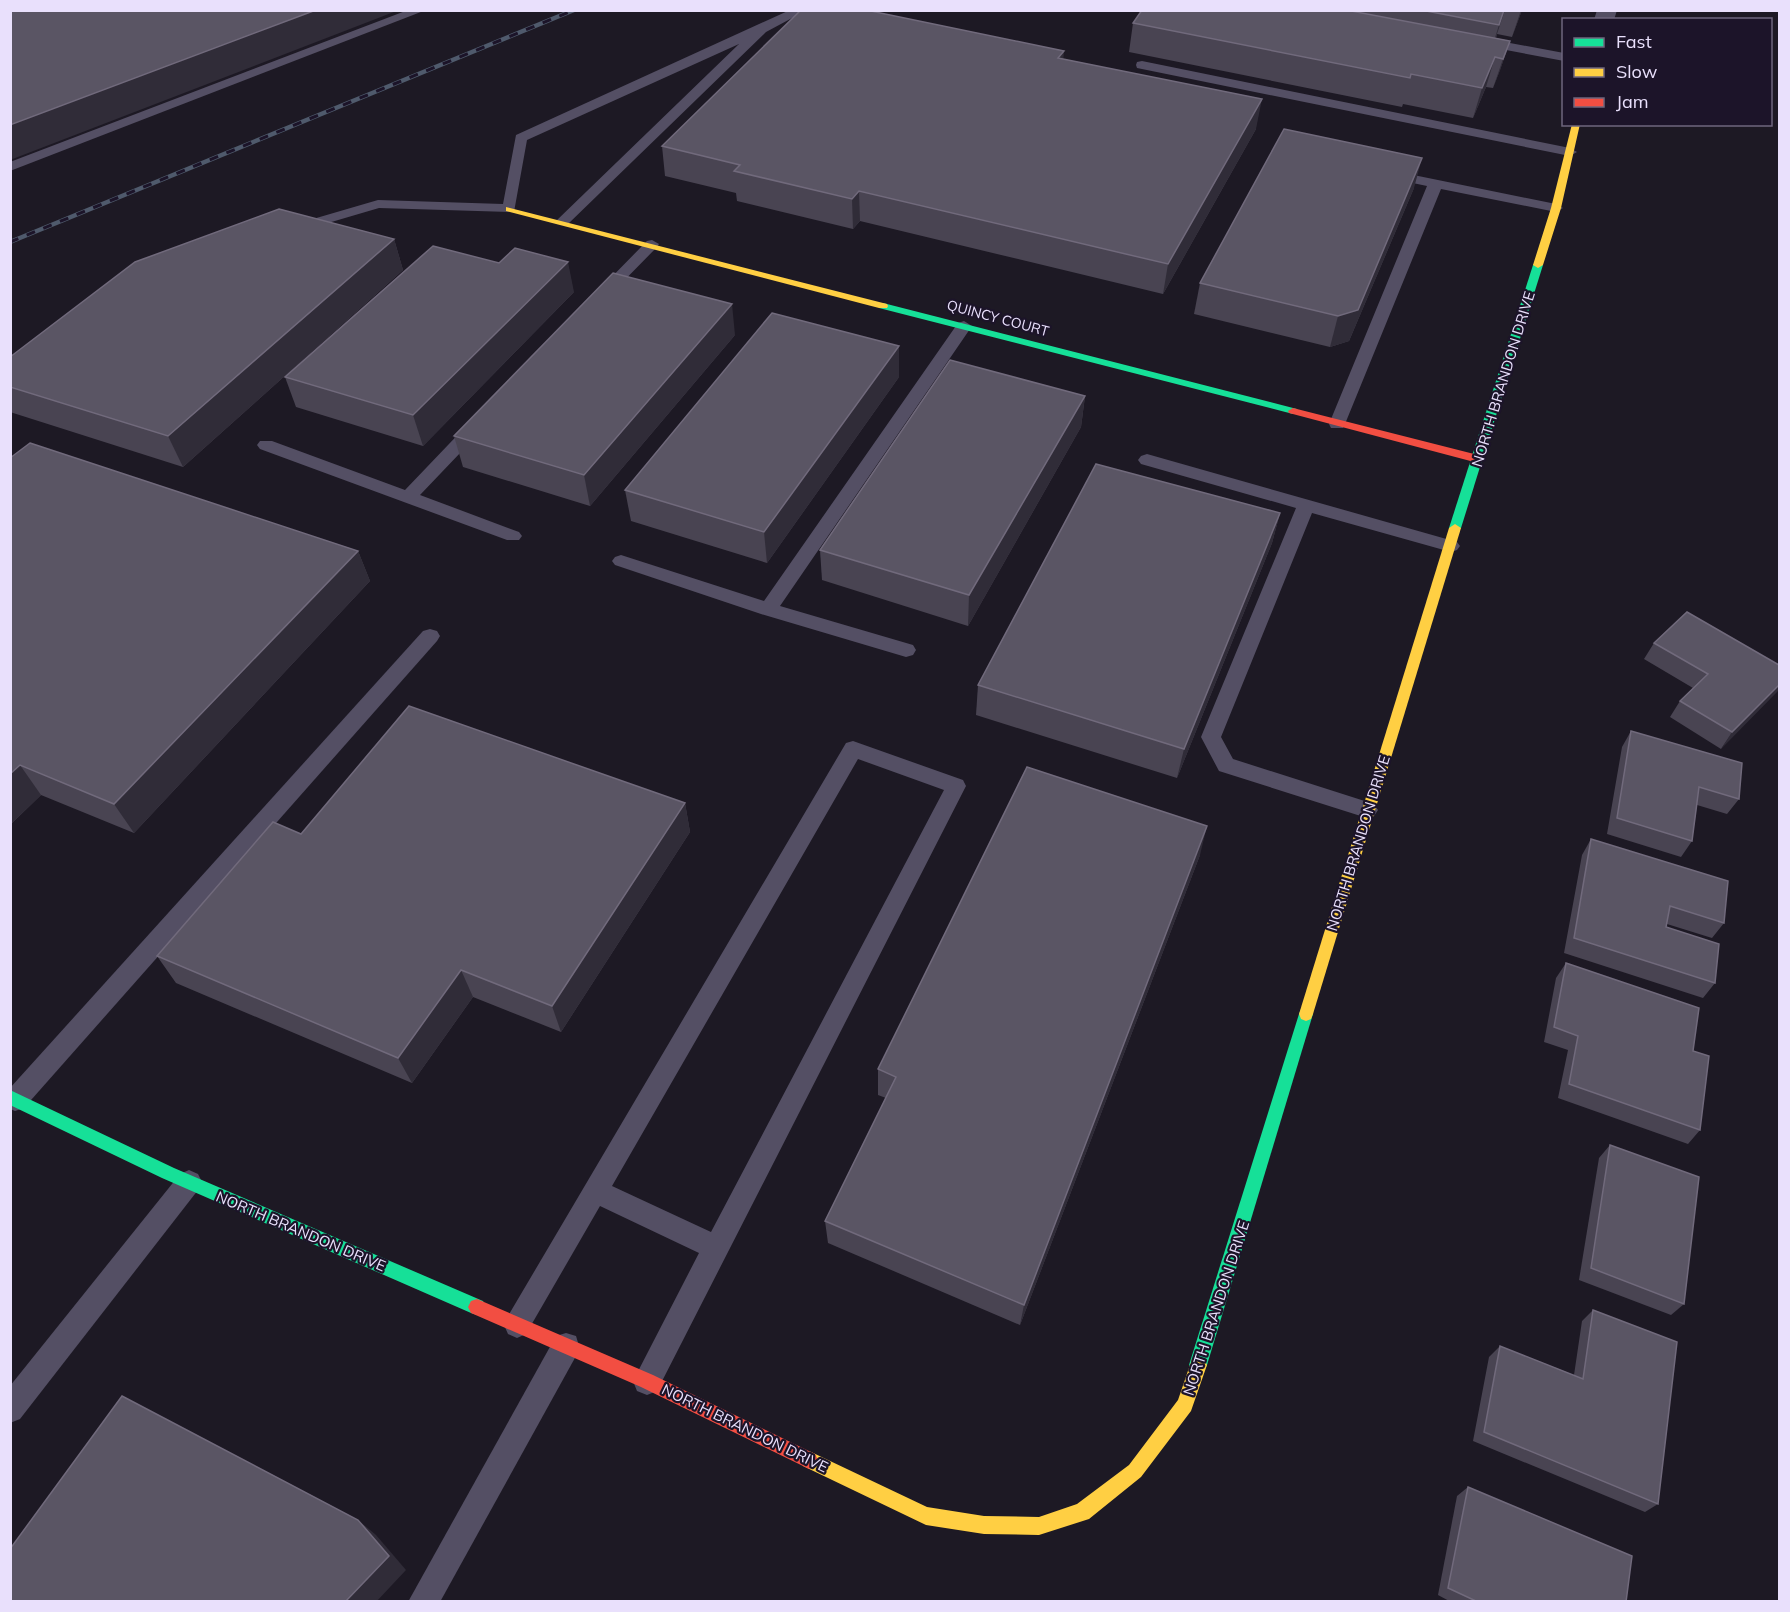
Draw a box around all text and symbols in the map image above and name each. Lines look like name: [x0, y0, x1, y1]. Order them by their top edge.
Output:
legend: [1562, 18, 1772, 126]
text: Fast: [1616, 30, 1652, 53]
text: Slow: [1616, 60, 1658, 83]
text: Jam: [1616, 90, 1649, 113]
street label: NORTH BRANDON DRIVE: [1467, 289, 1539, 469]
street label: QUINCY COURT: [945, 296, 1051, 340]
street label: NORTH BRANDON DRIVE: [1322, 753, 1394, 933]
street label: NORTH BRANDON DRIVE: [213, 1187, 389, 1275]
street label: NORTH BRANDON DRIVE: [1179, 1218, 1253, 1398]
street label: NORTH BRANDON DRIVE: [659, 1379, 831, 1477]

